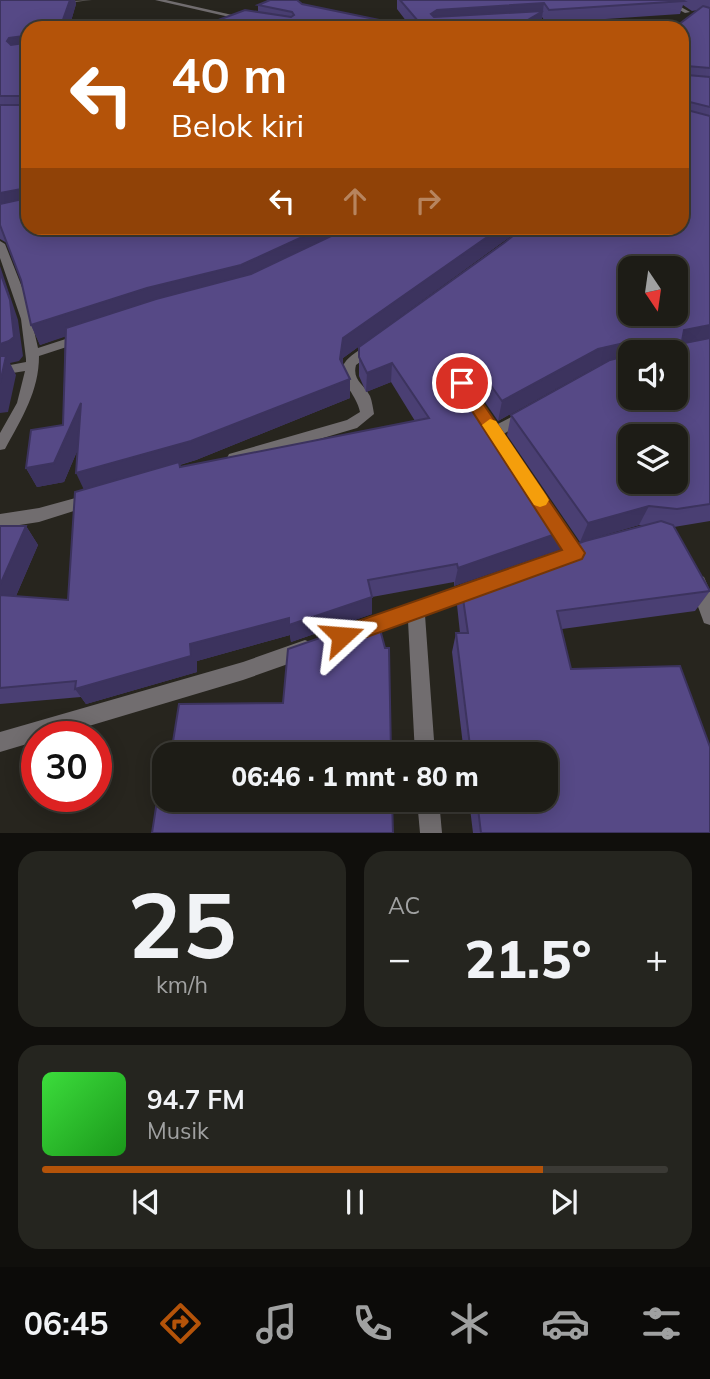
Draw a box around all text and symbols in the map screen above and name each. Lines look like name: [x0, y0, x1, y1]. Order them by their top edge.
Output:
text: 40 m: [171, 44, 287, 105]
icon: left: [56, 49, 147, 140]
text: Belok kiri: [171, 105, 304, 145]
icon: left: [263, 182, 301, 220]
icon: ahead: [336, 182, 374, 220]
icon: right: [409, 182, 447, 220]
north arrow: [618, 256, 688, 326]
map controls: [618, 256, 688, 494]
button: sound: [618, 340, 688, 410]
pin: [432, 353, 492, 413]
icon: arrive: [443, 364, 481, 402]
button: layers: [618, 424, 688, 494]
position arrow: [305, 599, 379, 673]
speed limit sign: 30: [21, 721, 112, 812]
text: 06:46 · 1 mnt · 80 m: [231, 760, 479, 793]
text: 25: [127, 867, 237, 981]
text: AC: [388, 891, 420, 920]
text: 21.5°: [464, 926, 592, 991]
text: −: [388, 934, 411, 982]
text: +: [645, 934, 668, 982]
text: km/h: [156, 970, 208, 999]
text: 94.7 FM: [147, 1083, 245, 1116]
text: Musik: [147, 1116, 209, 1145]
icon: previous: [127, 1183, 165, 1221]
icon: pause: [336, 1183, 374, 1221]
icon: next: [545, 1183, 583, 1221]
icon: directions: [156, 1299, 205, 1348]
icon: music: [252, 1299, 301, 1348]
icon: phone: [348, 1299, 397, 1348]
icon: climate: [445, 1299, 494, 1348]
icon: car: [541, 1299, 590, 1348]
icon: filters: [637, 1299, 686, 1348]
text: 06:45: [24, 1303, 108, 1343]

